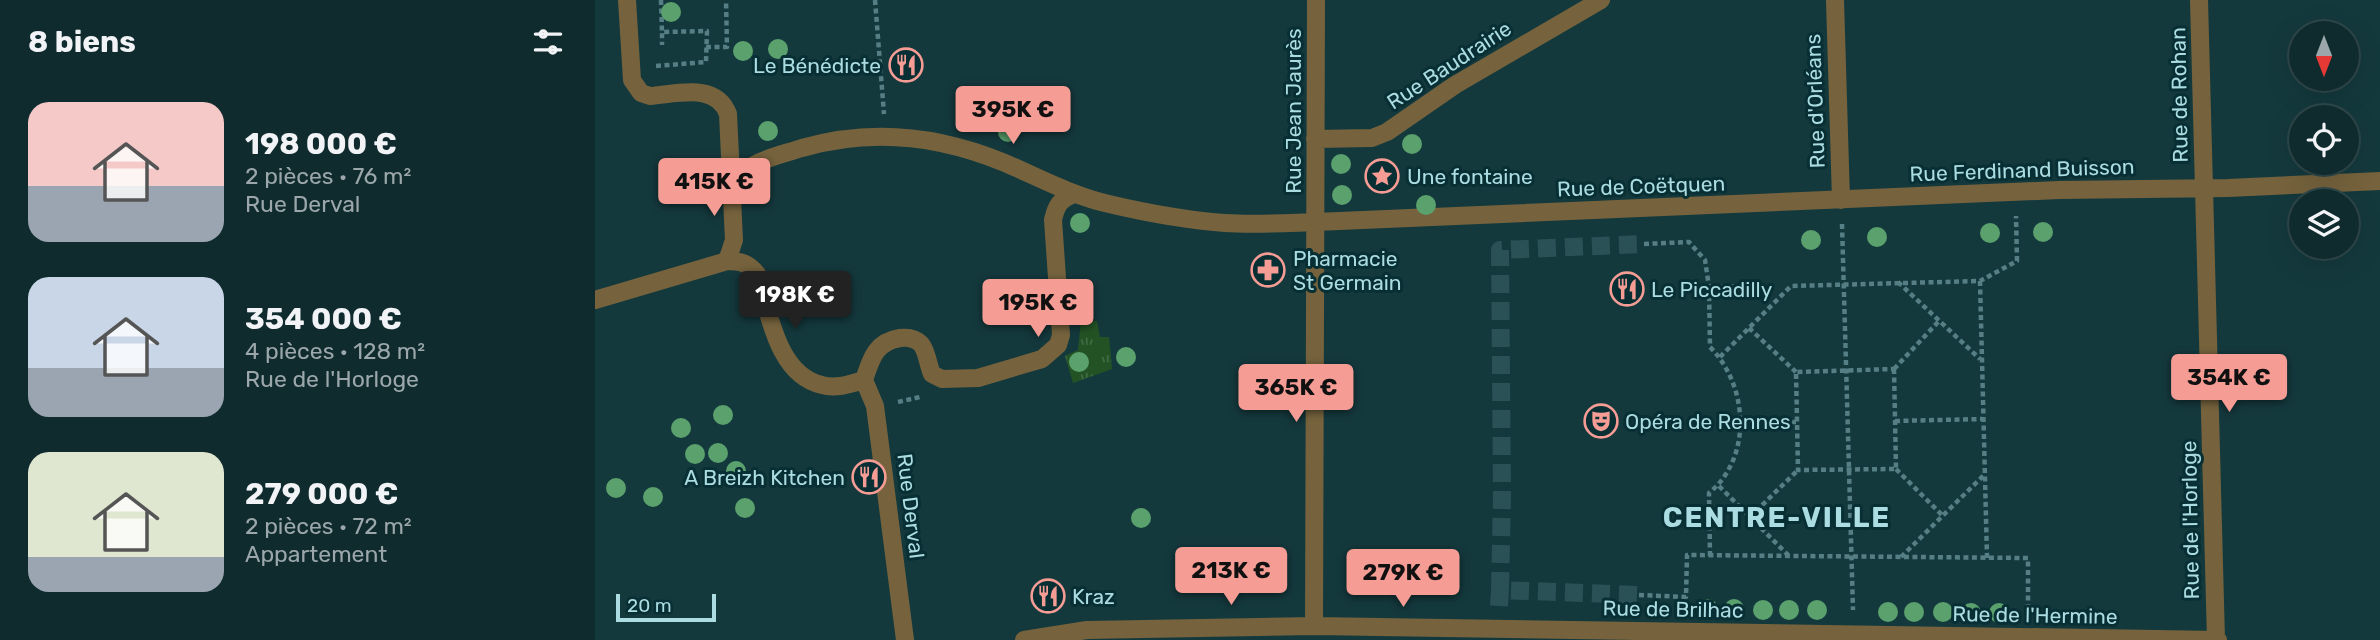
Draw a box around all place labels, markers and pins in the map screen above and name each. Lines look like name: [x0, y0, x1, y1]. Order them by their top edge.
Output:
restaurant icon: Le Bénédicte: [887, 46, 925, 84]
place label: Le Bénédicte: [753, 53, 881, 78]
pin: 395K €: [956, 86, 1070, 146]
place icon: Une fontaine: [1363, 157, 1401, 195]
pin: 415K €: [657, 158, 771, 218]
place label: Une fontaine: [1407, 164, 1533, 189]
place label: Pharmacie St Germain: [1293, 246, 1402, 295]
pharmacy icon: Pharmacie St Germain: [1249, 251, 1287, 289]
restaurant icon: Le Piccadilly: [1608, 270, 1646, 308]
pin: 198K €: [738, 272, 852, 331]
place label: Le Piccadilly: [1651, 277, 1773, 302]
pin: 195K €: [981, 280, 1095, 339]
pin: 354K €: [2172, 354, 2286, 414]
pin: 365K €: [1239, 364, 1353, 424]
theatre icon: Opéra de Rennes: [1582, 402, 1620, 440]
place label: Opéra de Rennes: [1625, 409, 1791, 434]
restaurant icon: A Breizh Kitchen: [850, 458, 888, 496]
place label: A Breizh Kitchen: [684, 465, 845, 490]
pin: 213K €: [1174, 548, 1288, 607]
pin: 279K €: [1346, 550, 1460, 609]
restaurant icon: Kraz: [1029, 577, 1067, 615]
place label: Kraz: [1072, 584, 1115, 609]

